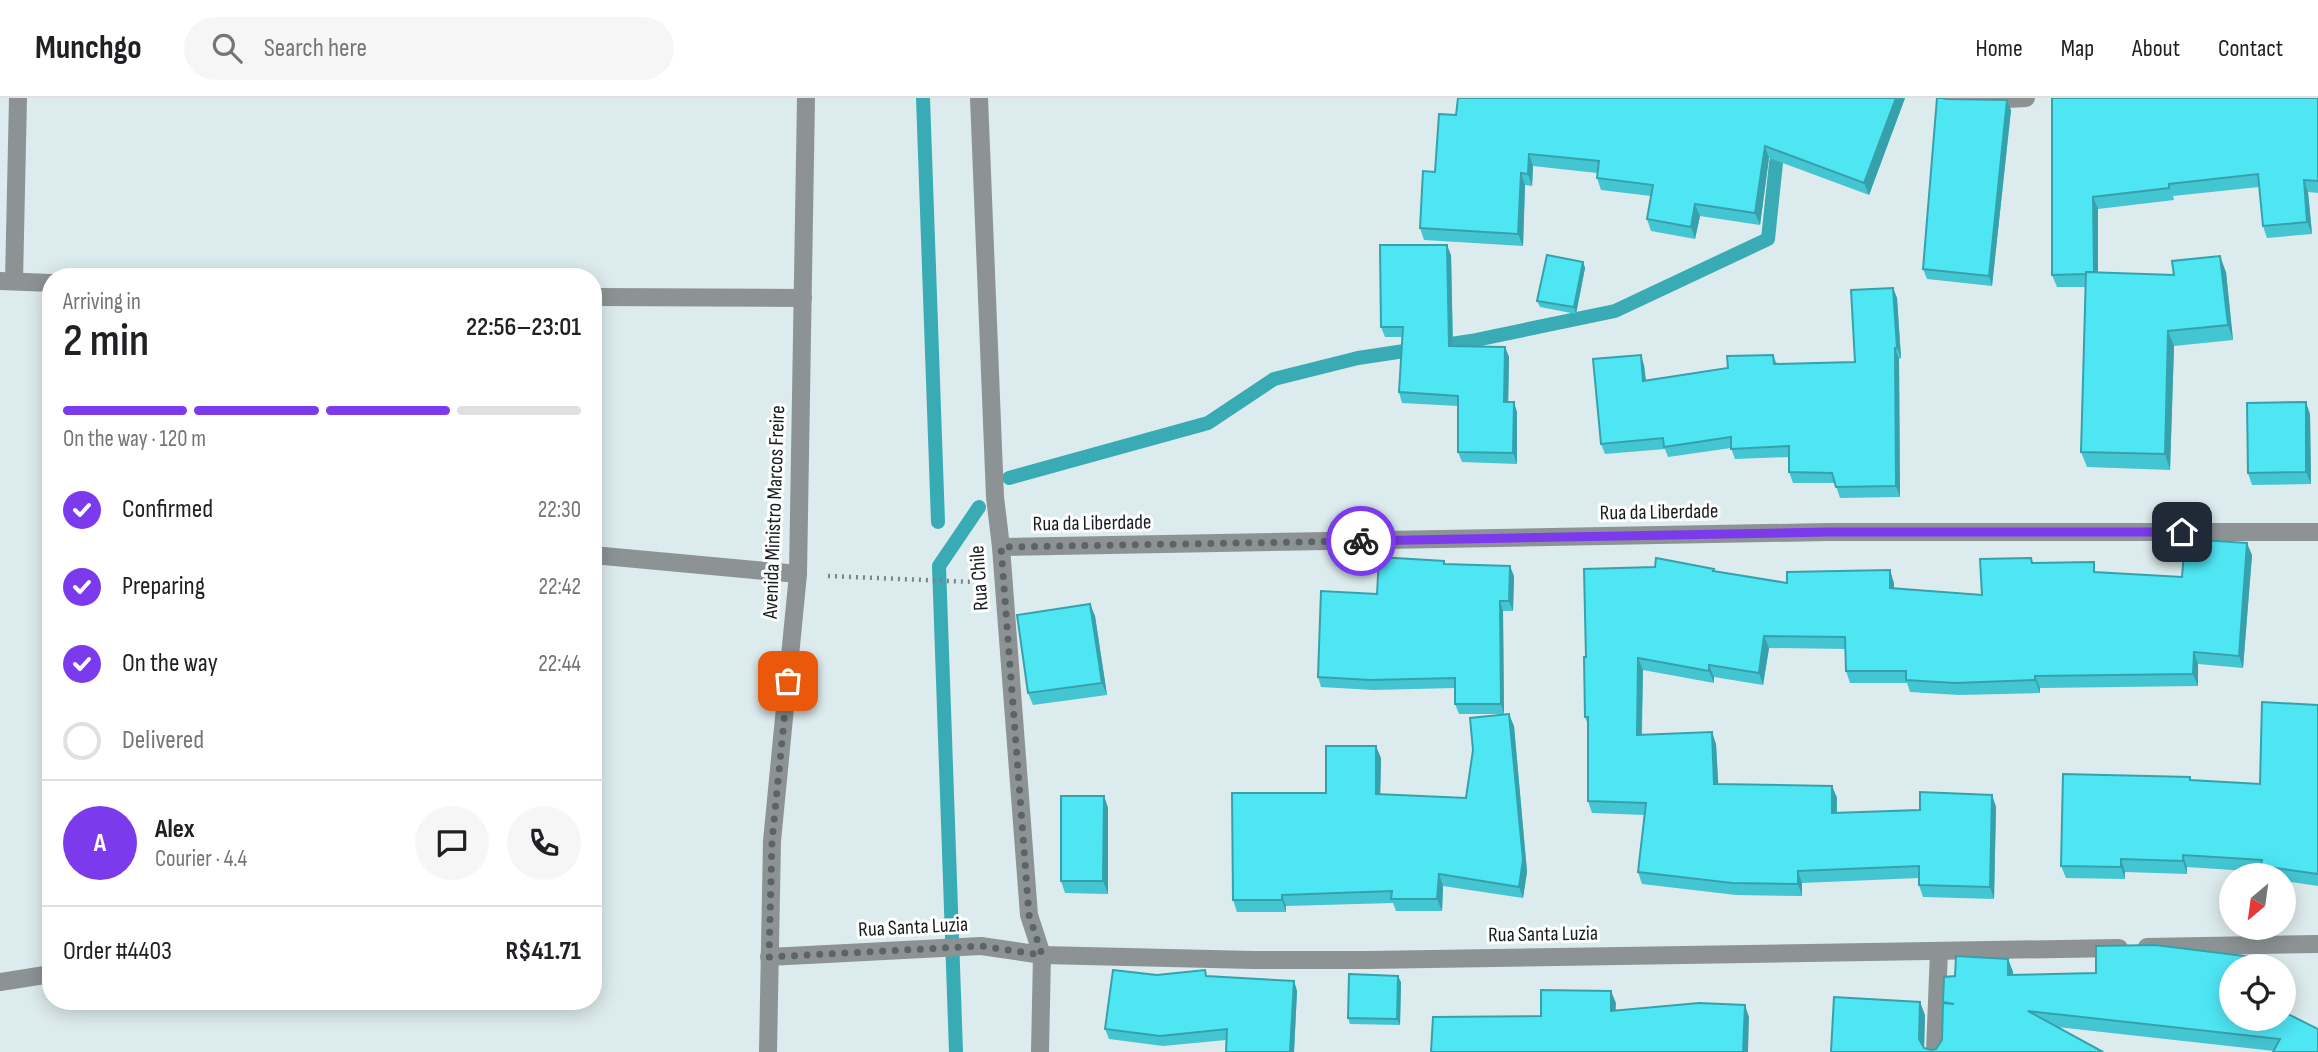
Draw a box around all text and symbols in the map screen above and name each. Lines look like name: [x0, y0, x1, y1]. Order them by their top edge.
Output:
search box: [184, 17, 674, 80]
text: Munchgo: [35, 28, 142, 68]
icon: search: [208, 29, 246, 67]
text: Search here: [264, 33, 367, 64]
text: Home: [1975, 34, 2023, 63]
text: Map: [2061, 34, 2094, 63]
text: About: [2132, 34, 2180, 63]
text: Contact: [2218, 34, 2283, 63]
text: Arriving in: [63, 288, 141, 316]
text: 22:56–23:01: [466, 312, 581, 343]
text: 2 min: [63, 314, 149, 369]
street label: Avenida Ministro Marcos Freire: [758, 405, 790, 620]
text: On the way · 120 m: [63, 425, 206, 453]
icon: check: [63, 491, 101, 529]
text: Confirmed: [122, 494, 213, 525]
text: 22:30: [538, 496, 581, 524]
street label: Rua da Liberdade: [1599, 498, 1719, 526]
pin: [2152, 502, 2212, 562]
courier: [1326, 506, 1396, 576]
street label: Rua da Liberdade: [1032, 509, 1152, 537]
icon: home: [2163, 513, 2201, 551]
icon: bike: [1342, 522, 1380, 560]
street label: Rua Chile: [964, 545, 994, 611]
icon: check: [63, 568, 101, 606]
text: Preparing: [122, 571, 205, 602]
text: 22:42: [538, 573, 581, 601]
icon: check: [63, 645, 101, 683]
text: On the way: [122, 648, 218, 679]
text: 22:44: [538, 650, 581, 678]
pin: [758, 651, 818, 711]
icon: bag: [769, 662, 807, 700]
text: Delivered: [122, 725, 204, 756]
button: chat: [415, 806, 489, 880]
button: phone: [507, 806, 581, 880]
text: Alex: [155, 814, 195, 845]
text: A: [94, 828, 106, 859]
text: Courier · 4.4: [155, 845, 247, 873]
north arrow: [2219, 863, 2296, 940]
map controls: [2219, 863, 2296, 1031]
street label: Rua Santa Luzia: [857, 912, 969, 942]
street label: Rua Santa Luzia: [1488, 921, 1598, 947]
text: Order #4403: [63, 936, 172, 967]
text: R$41.71: [505, 936, 581, 967]
button: locate: [2219, 954, 2296, 1031]

